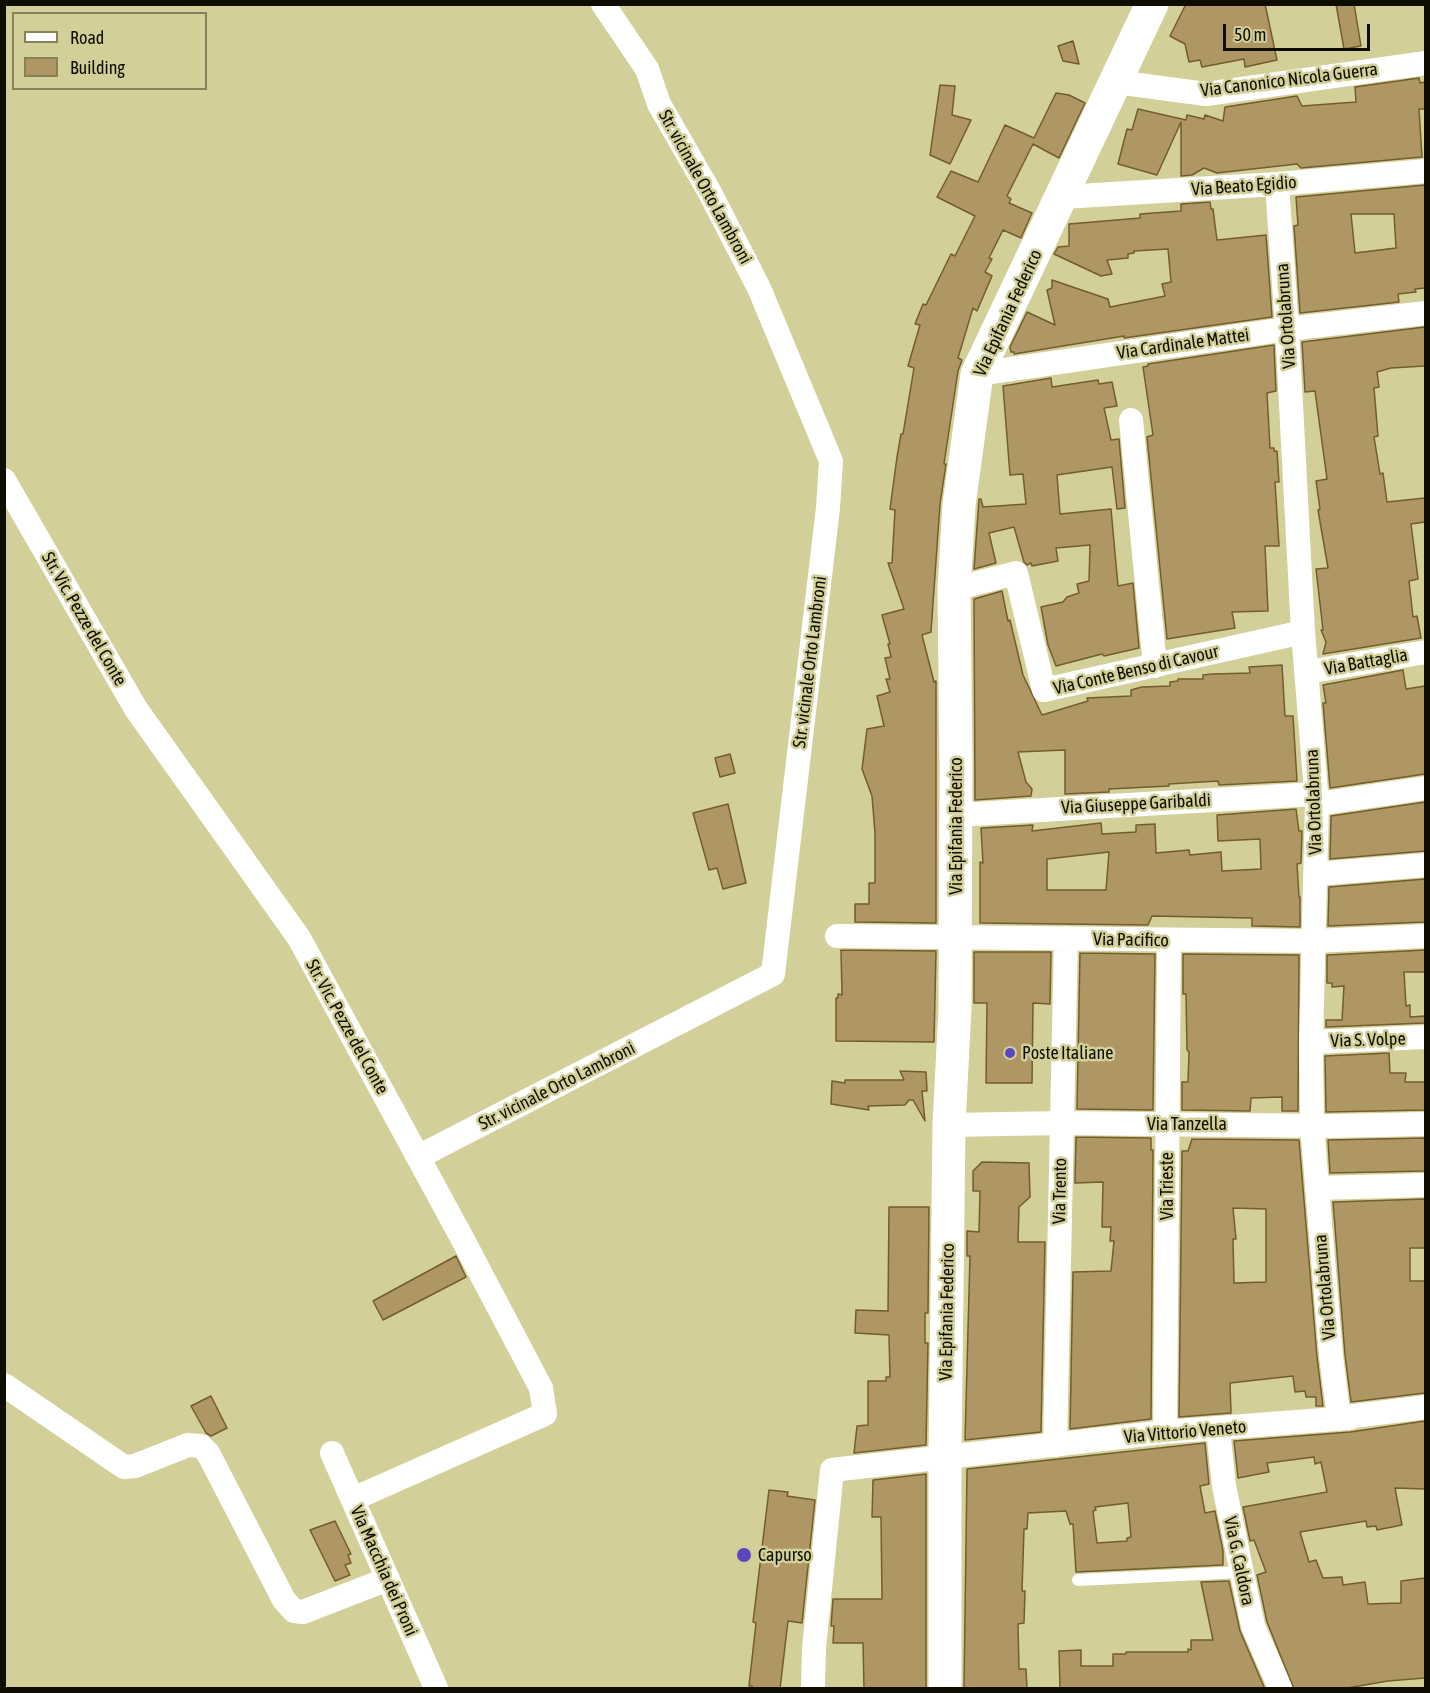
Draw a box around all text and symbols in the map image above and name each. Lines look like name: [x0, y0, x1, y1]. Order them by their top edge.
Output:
legend: [12, 12, 207, 90]
scale bar: [1226, 12, 1373, 50]
text: 50 m: [1234, 24, 1266, 45]
text: Road: [70, 27, 104, 48]
text: Building: [70, 57, 125, 78]
street label: Via Canonico Nicola Guerra: [1199, 58, 1379, 102]
street label: Str. vicinale Orto Lambroni: [654, 106, 756, 268]
street label: Via Beato Egidio: [1191, 172, 1297, 200]
street label: Via Epifania Federico: [969, 246, 1047, 380]
street label: Via Ortolabruna: [1272, 263, 1300, 369]
street label: Via Cardinale Mattei: [1115, 324, 1251, 364]
street label: Str. Vic. Pezze del Conte: [37, 548, 131, 690]
street label: Str. vicinale Orto Lambroni: [789, 575, 831, 749]
street label: Via Conte Benso di Cavour: [1051, 640, 1221, 700]
street label: Via Battaglia: [1323, 644, 1409, 680]
street label: Via Ortolabruna: [1301, 749, 1327, 855]
street label: Via Epifania Federico: [945, 757, 967, 895]
street label: Via Giuseppe Garibaldi: [1061, 789, 1211, 819]
street label: Via Pacifico: [1093, 929, 1169, 951]
street label: Str. Vic. Pezze del Conte: [301, 956, 393, 1098]
street label: Via S. Volpe: [1330, 1028, 1406, 1052]
street label: Str. vicinale Orto Lambroni: [475, 1037, 639, 1135]
place label: Poste Italiane: [1022, 1042, 1113, 1064]
marker: Poste Italiane: [1003, 1046, 1017, 1060]
street label: Via Tanzella: [1147, 1113, 1227, 1135]
street label: Via Trieste: [1156, 1152, 1178, 1220]
street label: Via Trento: [1049, 1158, 1071, 1224]
street label: Via Ortolabruna: [1310, 1233, 1340, 1341]
street label: Via Epifania Federico: [935, 1243, 959, 1381]
street label: Via Vittorio Veneto: [1123, 1416, 1247, 1448]
street label: Via Macchia dei Proni: [346, 1503, 422, 1639]
street label: Via G. Caldora: [1219, 1515, 1259, 1607]
place label: Capurso: [758, 1544, 812, 1566]
marker: Capurso: [735, 1546, 753, 1564]

